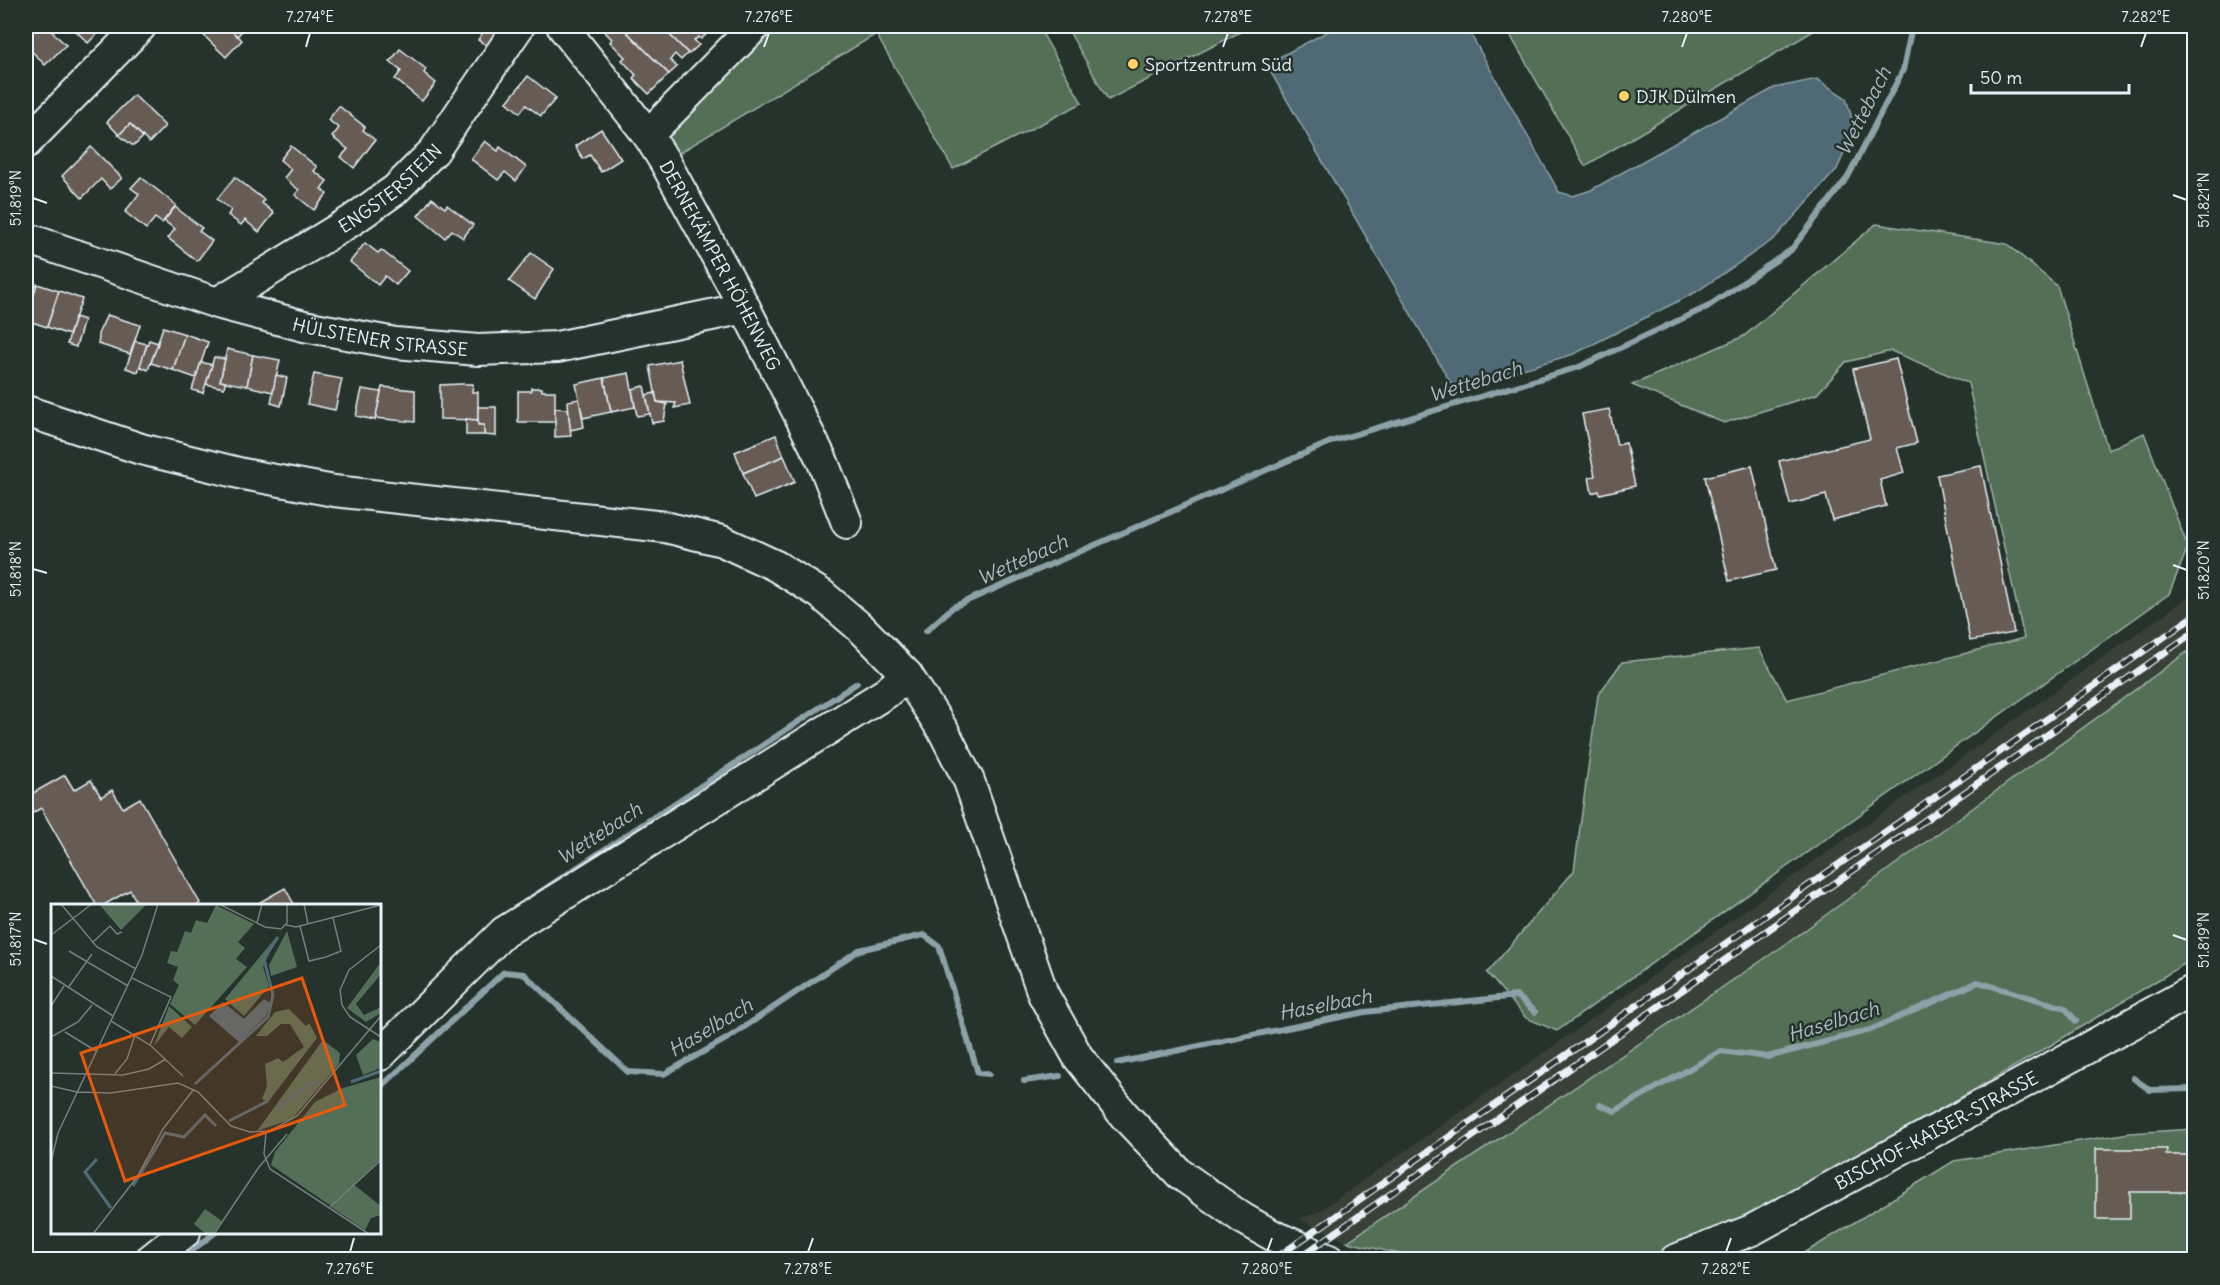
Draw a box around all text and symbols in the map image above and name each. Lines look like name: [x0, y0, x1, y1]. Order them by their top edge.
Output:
text: 7.274°E: [286, 7, 334, 26]
text: 7.276°E: [745, 7, 793, 26]
text: 7.278°E: [1204, 7, 1252, 26]
text: 7.280°E: [1661, 7, 1713, 26]
text: 7.282°E: [2121, 7, 2171, 26]
place label: Sportzentrum Süd: [1145, 53, 1292, 76]
marker: Sportzentrum Süd: [1126, 57, 1140, 71]
scale bar: [1971, 57, 2128, 95]
water label: Wettebach: [1830, 62, 1896, 160]
text: 50 m: [1980, 66, 2022, 89]
place label: DJK Dülmen: [1636, 85, 1736, 108]
marker: DJK Dülmen: [1617, 89, 1631, 103]
street label: ENGSTERSTEIN: [334, 139, 446, 238]
street label: DERNEKÄMPER HÖHENWEG: [655, 156, 786, 374]
text: 51.819°N: [6, 170, 25, 226]
text: 51.821°N: [2194, 172, 2213, 228]
street label: HÜLSTENER STRASSE: [290, 312, 469, 361]
water label: Wettebach: [1425, 355, 1525, 407]
water label: Wettebach: [973, 528, 1072, 590]
text: 51.820°N: [2194, 540, 2213, 600]
text: 51.818°N: [6, 541, 25, 597]
water label: Wettebach: [552, 796, 647, 870]
inset map: [51, 904, 381, 1234]
text: 51.817°N: [6, 911, 25, 967]
text: 51.819°N: [2194, 912, 2213, 968]
water label: Haselbach: [1276, 983, 1374, 1025]
water label: Haselbach: [663, 992, 757, 1062]
water label: Haselbach: [1784, 995, 1882, 1047]
street label: BISCHOF-KAISER-STRASSE: [1830, 1066, 2042, 1195]
text: 7.276°E: [326, 1259, 374, 1278]
text: 7.278°E: [784, 1259, 832, 1278]
text: 7.280°E: [1241, 1259, 1293, 1278]
text: 7.282°E: [1701, 1259, 1751, 1278]

